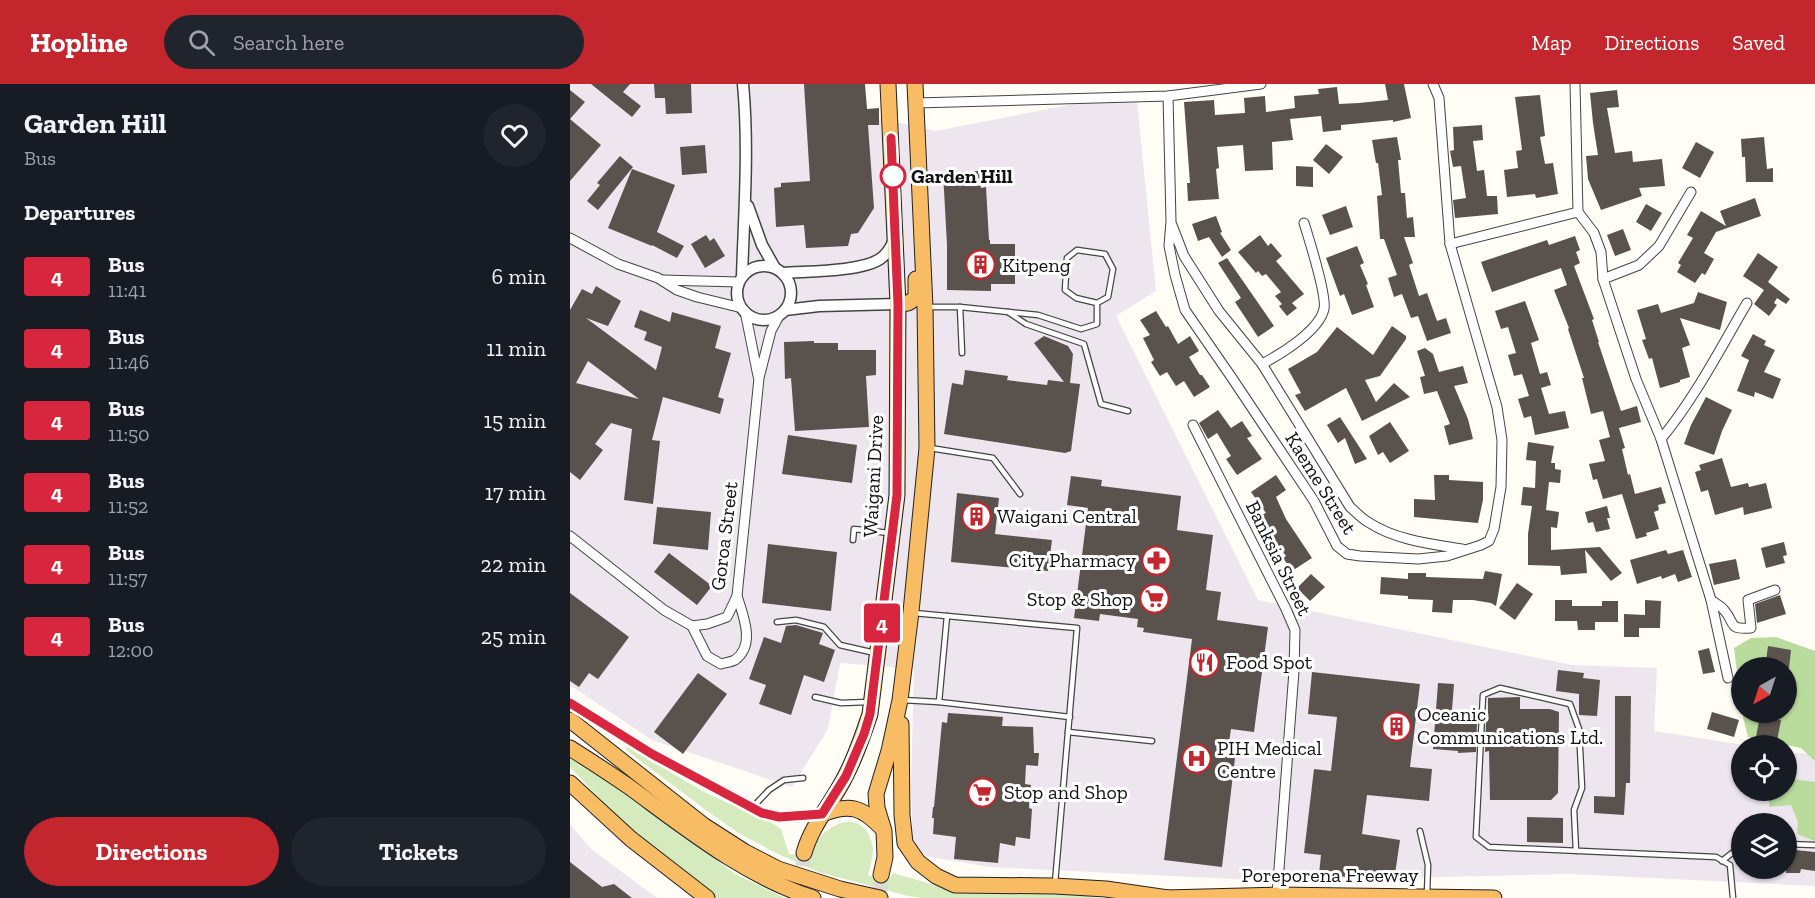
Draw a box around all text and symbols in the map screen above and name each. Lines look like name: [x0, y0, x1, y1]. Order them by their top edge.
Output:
search box: [164, 15, 584, 69]
text: Hopline: [30, 26, 128, 59]
icon: search: [185, 26, 218, 59]
text: Search here: [233, 29, 344, 56]
text: Map: [1532, 30, 1572, 55]
text: Directions: [1605, 30, 1699, 55]
text: Saved: [1732, 30, 1785, 55]
button: heart: [483, 104, 546, 167]
text: Garden Hill: [24, 107, 166, 140]
text: Bus: [24, 146, 56, 170]
marker: Garden Hill: [880, 163, 906, 189]
place label: Garden Hill: [911, 164, 1013, 188]
text: Departures: [24, 199, 135, 226]
building icon: Kitpeng: [965, 249, 997, 281]
text: Bus: [108, 251, 145, 278]
place label: Kitpeng: [1002, 253, 1071, 277]
text: 6 min: [492, 263, 546, 290]
text: 4: [51, 264, 63, 289]
text: 11:41: [108, 278, 146, 302]
text: Bus: [108, 323, 145, 350]
text: 11 min: [486, 335, 546, 362]
text: 4: [51, 336, 63, 361]
text: 11:46: [108, 350, 149, 374]
text: Bus: [108, 395, 145, 422]
text: 15 min: [484, 407, 546, 434]
text: 4: [51, 408, 63, 433]
street label: Waigani Drive: [858, 414, 888, 538]
text: 11:50: [108, 422, 150, 446]
street label: Kaeme Street: [1280, 428, 1362, 539]
text: Bus: [108, 467, 145, 494]
text: 17 min: [485, 479, 546, 506]
text: 4: [51, 480, 63, 505]
street label: Goroa Street: [705, 480, 743, 592]
text: 11:52: [108, 494, 148, 518]
street label: Banksia Street: [1241, 497, 1317, 620]
building icon: Waigani Central: [960, 500, 992, 532]
place label: Waigani Central: [997, 504, 1137, 528]
text: Bus: [108, 539, 145, 566]
pharmacy icon: City Pharmacy: [1141, 544, 1173, 576]
place label: City Pharmacy: [1009, 548, 1137, 572]
text: 22 min: [481, 551, 546, 578]
text: 4: [51, 552, 63, 577]
text: 11:57: [108, 566, 148, 590]
supermarket icon: Stop & Shop: [1138, 583, 1170, 615]
place label: Stop & Shop: [1027, 587, 1133, 611]
line badge: 4: [862, 604, 902, 642]
text: Bus: [108, 611, 145, 638]
text: 4: [876, 611, 888, 636]
text: 25 min: [481, 623, 546, 650]
text: 4: [51, 624, 63, 649]
text: 12:00: [108, 638, 154, 662]
restaurant icon: Food Spot: [1189, 646, 1221, 678]
place label: Food Spot: [1226, 650, 1313, 674]
north arrow: [1731, 657, 1797, 723]
map controls: [1731, 657, 1797, 879]
place label: Oceanic Communications Ltd.: [1417, 702, 1603, 749]
building icon: Oceanic Communications Ltd.: [1380, 710, 1412, 742]
button: locate: [1731, 735, 1797, 801]
place label: PIH Medical Centre: [1217, 736, 1322, 783]
hospital icon: PIH Medical Centre: [1180, 743, 1212, 775]
supermarket icon: Stop and Shop: [967, 776, 999, 808]
place label: Stop and Shop: [1004, 780, 1128, 804]
button: layers: [1731, 813, 1797, 879]
button: Directions: [24, 817, 279, 886]
button: Tickets: [291, 817, 546, 886]
street label: Poreporena Freeway: [1242, 863, 1419, 887]

